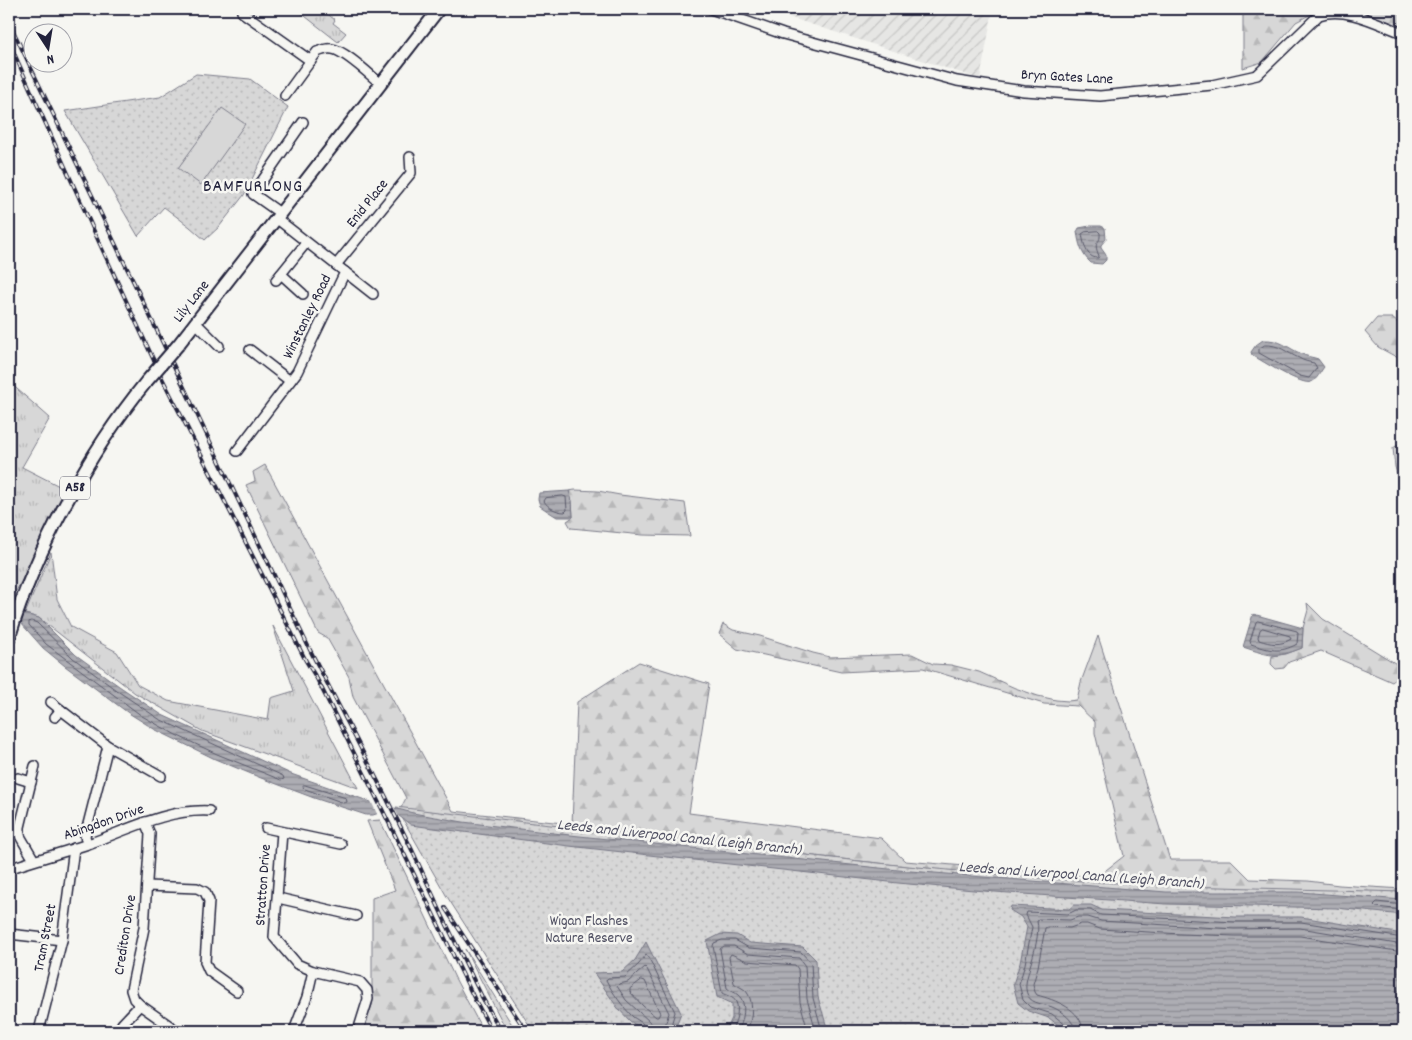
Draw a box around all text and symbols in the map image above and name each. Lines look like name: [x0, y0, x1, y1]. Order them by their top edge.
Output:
north arrow: [22, 22, 72, 72]
text: N: [45, 48, 56, 69]
street label: Bryn Gates Lane: [1020, 65, 1114, 91]
district label: BAMFURLONG: [203, 175, 303, 200]
street label: Enid Place: [342, 175, 395, 233]
street label: Winstanley Road: [278, 271, 338, 363]
street label: Lily Lane: [168, 276, 216, 328]
road number: A58: [60, 476, 90, 499]
street label: Abingdon Drive: [61, 799, 148, 847]
water label: Leeds and Liverpool Canal (Leigh Branch): [556, 814, 803, 862]
street label: Stratton Drive: [250, 843, 278, 927]
water label: Leeds and Liverpool Canal (Leigh Branch): [958, 856, 1205, 896]
street label: Crediton Drive: [109, 893, 143, 977]
street label: Tram Street: [29, 902, 63, 974]
park label: Wigan Flashes Nature Reserve: [545, 911, 633, 950]

